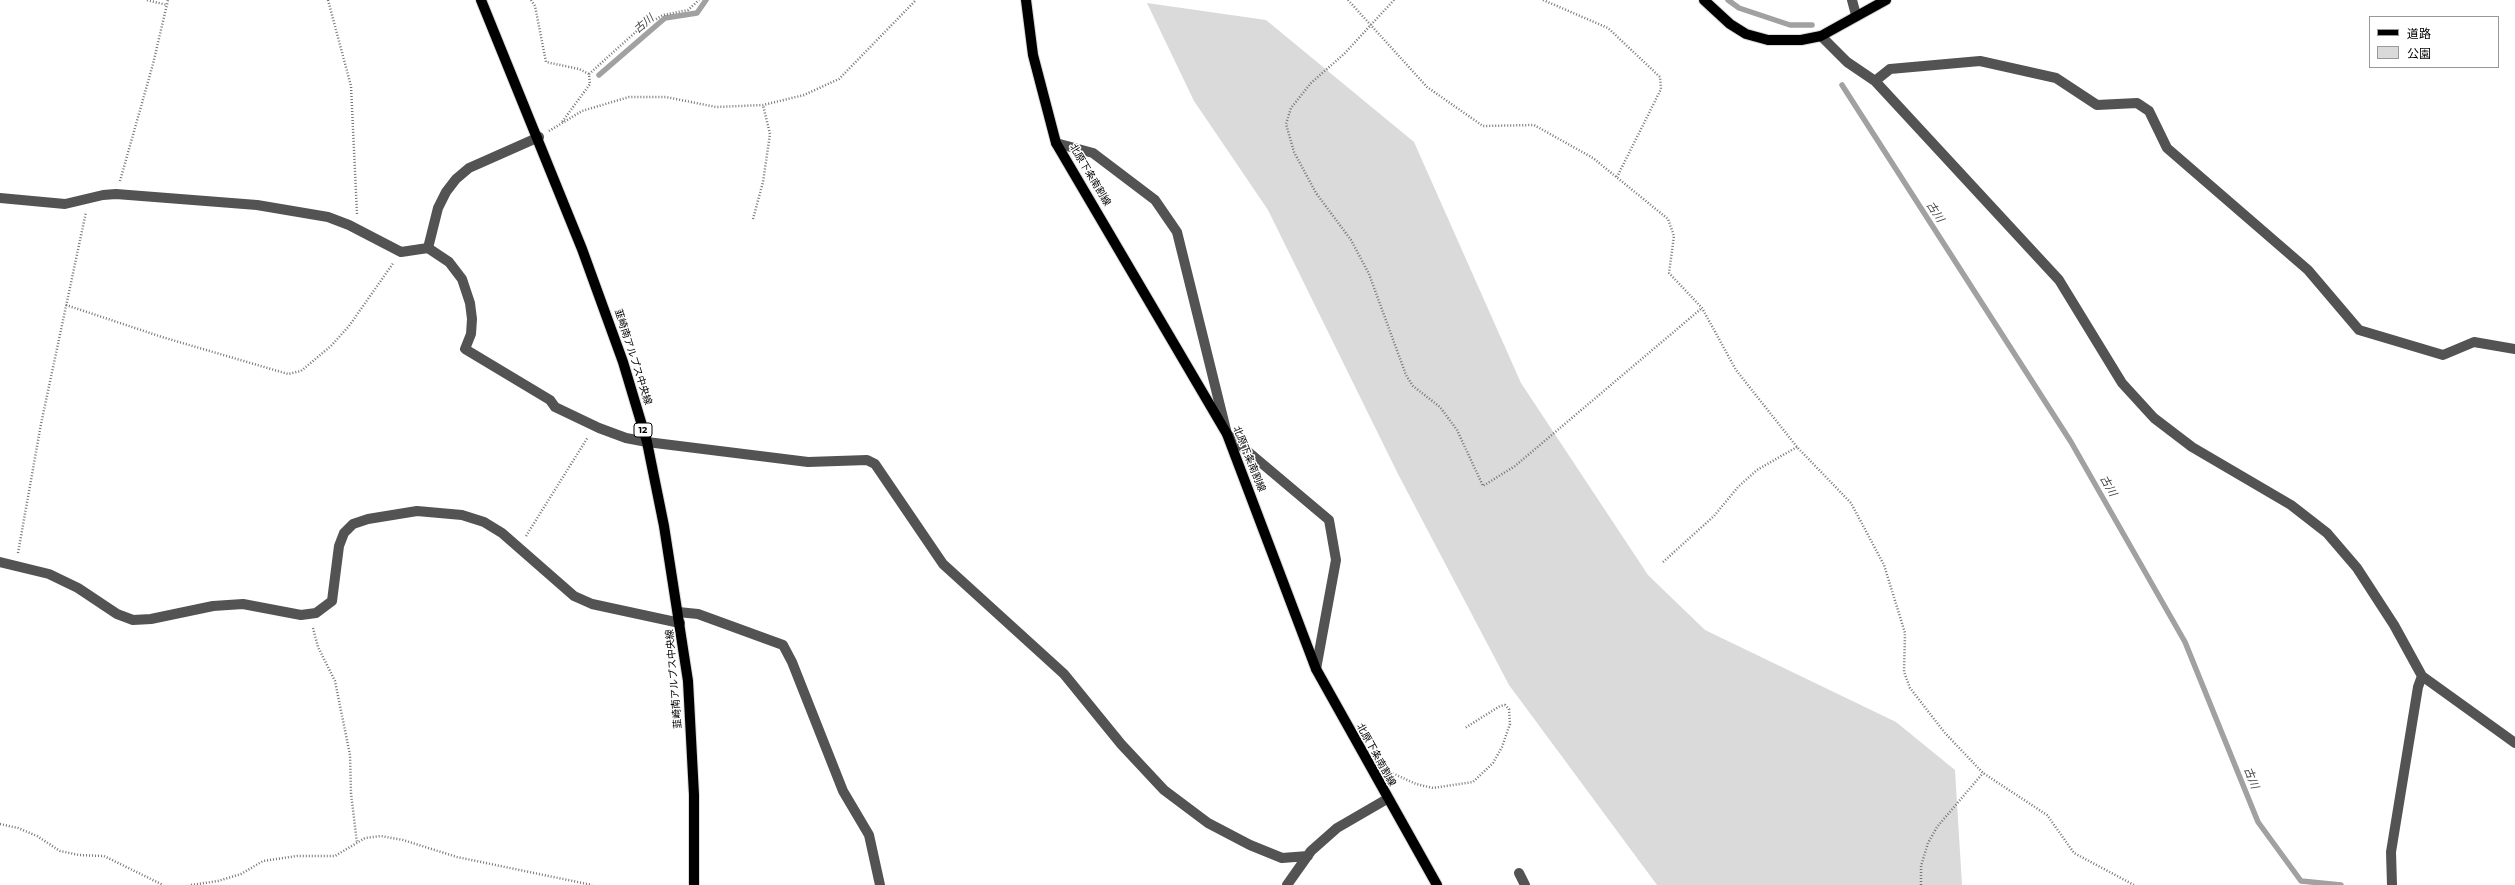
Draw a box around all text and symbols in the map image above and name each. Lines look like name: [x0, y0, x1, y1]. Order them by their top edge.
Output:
water label: 古川: [631, 12, 657, 36]
legend: [2369, 16, 2499, 68]
text: 道路: [2407, 26, 2431, 41]
text: 公園: [2407, 46, 2431, 61]
street label: 北原下条南割線: [1067, 142, 1113, 208]
water label: 古川: [1923, 199, 1947, 225]
street label: 韮崎南アルプス中央線: [612, 308, 654, 406]
road number: 12: [634, 423, 652, 437]
street label: 北原下条南割線: [1230, 424, 1268, 494]
water label: 古川: [2097, 473, 2119, 499]
street label: 韮崎南アルプス中央線: [664, 629, 684, 729]
street label: 北原下条南割線: [1354, 721, 1398, 789]
water label: 古川: [2241, 765, 2261, 791]

